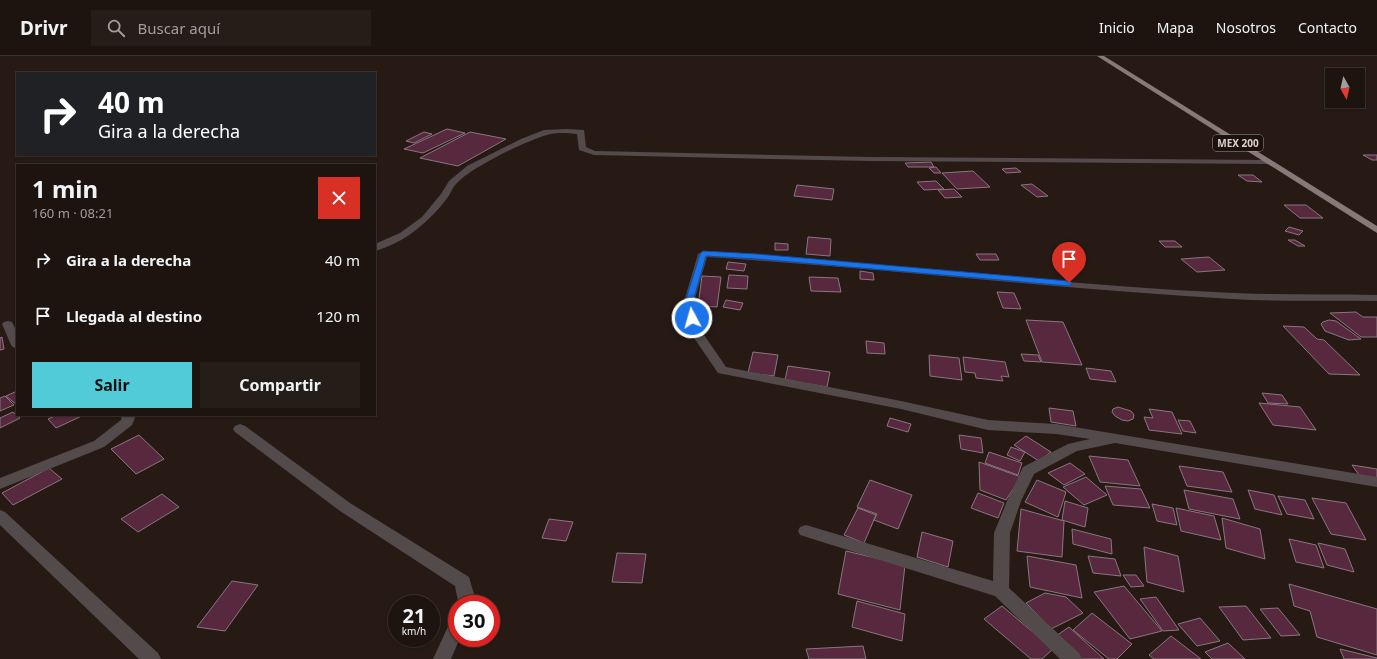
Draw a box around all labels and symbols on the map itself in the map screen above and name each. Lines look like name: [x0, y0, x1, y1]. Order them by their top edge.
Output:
north arrow: [1325, 68, 1365, 108]
road number: MEX 200: [1213, 135, 1263, 151]
pin: [1052, 242, 1086, 283]
position arrow: [671, 297, 713, 339]
speed limit sign: 30: [448, 595, 500, 647]

